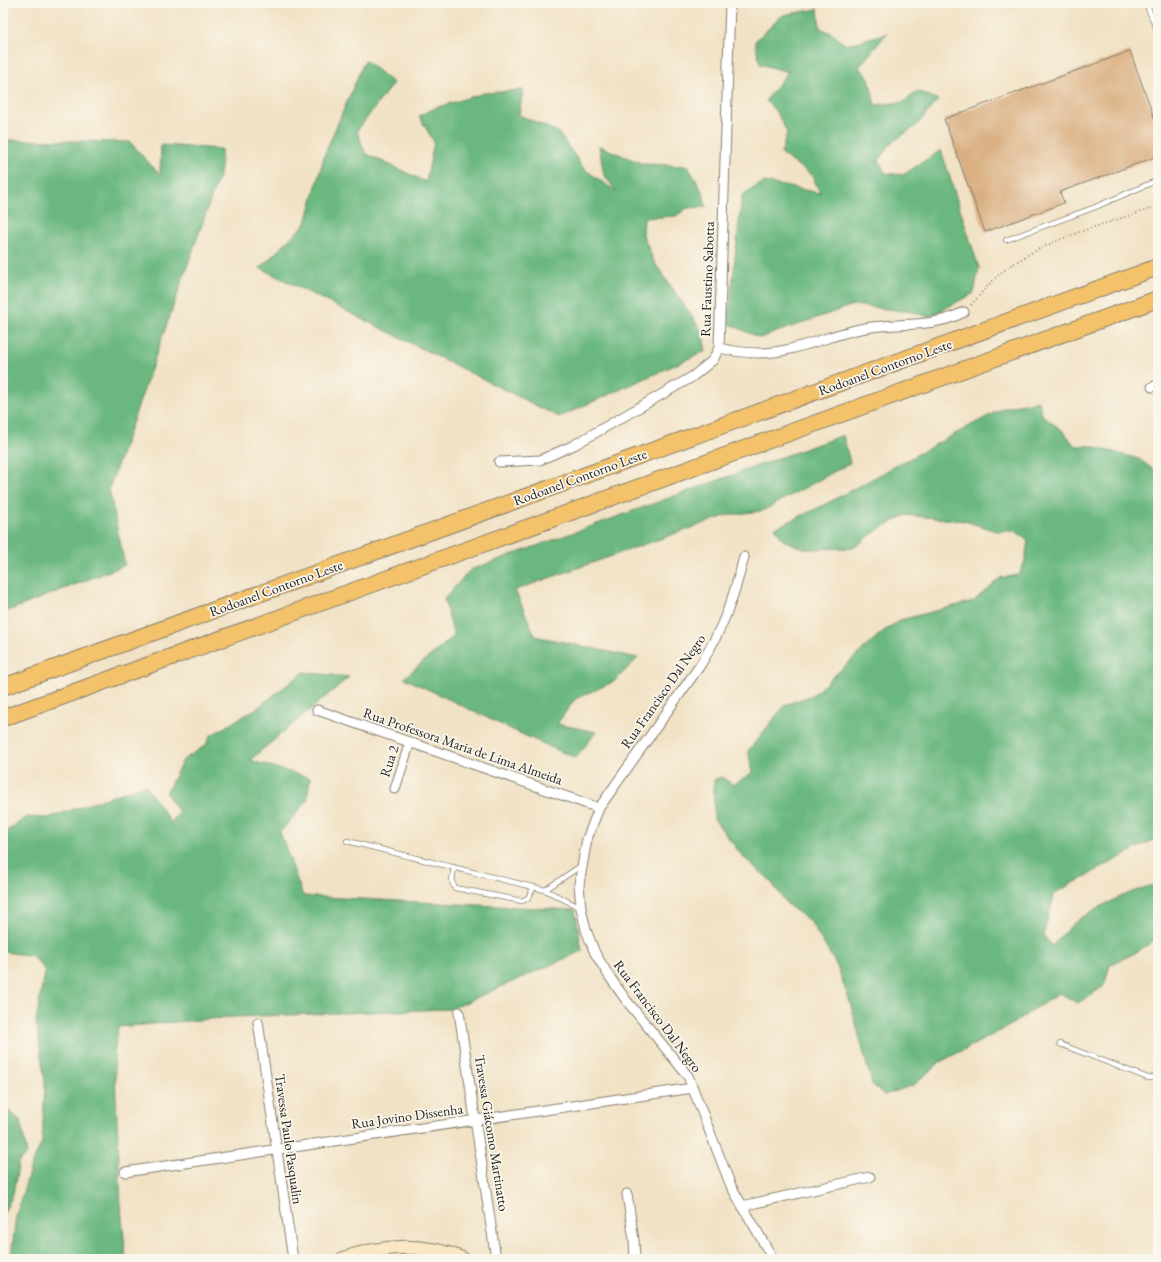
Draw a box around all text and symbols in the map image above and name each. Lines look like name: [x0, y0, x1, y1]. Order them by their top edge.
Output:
street label: Rua Faustino Sabotta: [696, 221, 718, 337]
street label: Rodoanel Contorno Leste: [816, 334, 955, 400]
street label: Rodoanel Contorno Leste: [511, 444, 650, 510]
street label: Rodoanel Contorno Leste: [207, 555, 346, 621]
street label: Rua Francisco Dal Negro: [617, 630, 709, 752]
street label: Rua Professora Maria de Lima Almeida: [361, 703, 566, 789]
street label: Rua 2: [375, 743, 403, 779]
street label: Rua Francisco Dal Negro: [610, 956, 706, 1076]
street label: Travessa Giácomo Martinatto: [471, 1054, 513, 1212]
street label: Travessa Paulo Pasqualin: [271, 1073, 307, 1206]
street label: Rua Jovino Dissenha: [350, 1099, 464, 1133]

